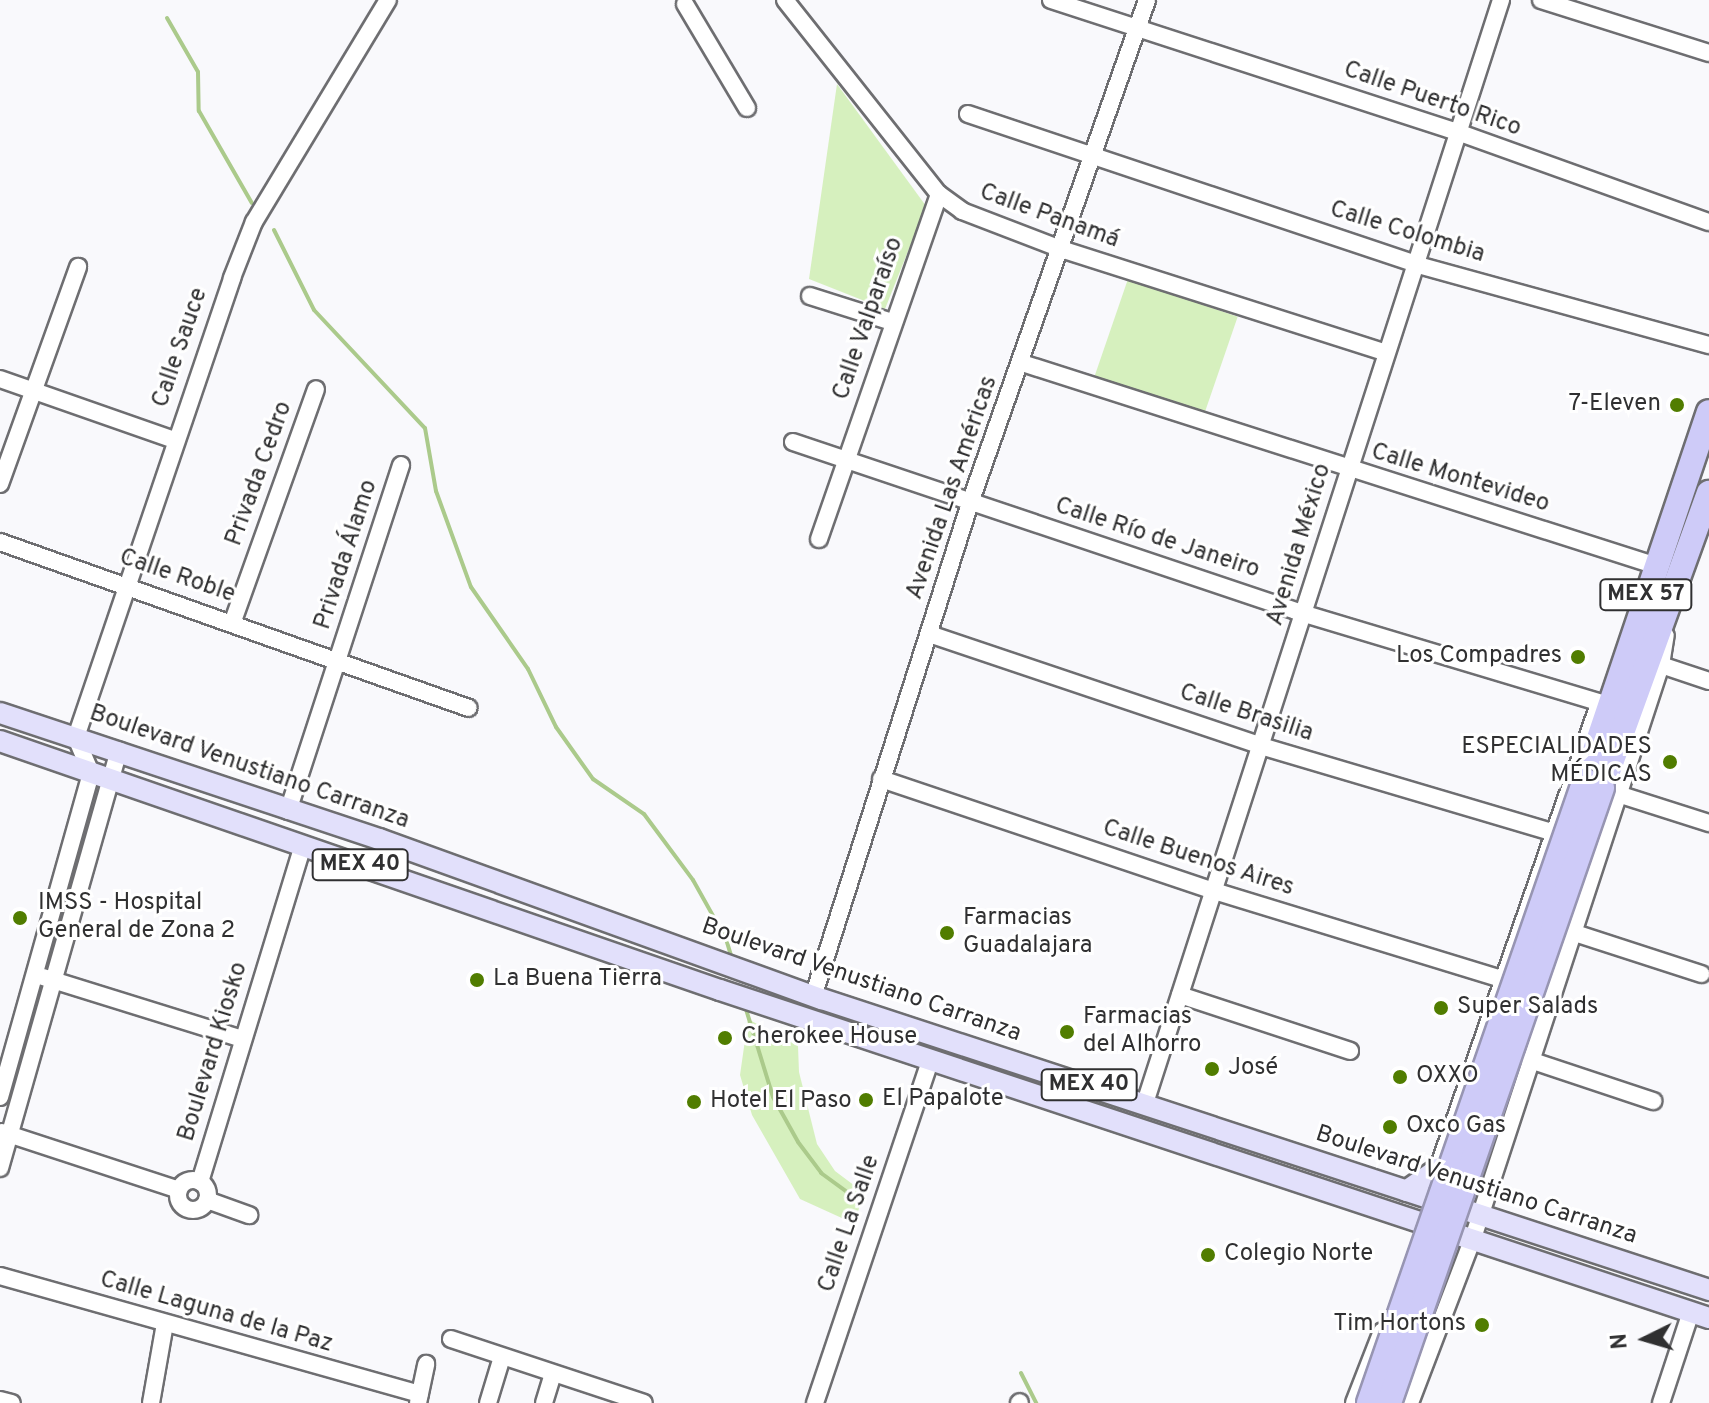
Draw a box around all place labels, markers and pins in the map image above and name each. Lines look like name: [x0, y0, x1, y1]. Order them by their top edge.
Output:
place label: 7-Eleven: [1568, 391, 1661, 419]
marker: 7-Eleven: [1668, 396, 1686, 414]
place label: Los Compadres: [1396, 643, 1562, 671]
marker: Los Compadres: [1569, 648, 1587, 666]
place label: ESPECIALIDADES MÉDICAS: [1461, 734, 1652, 790]
marker: ESPECIALIDADES MÉDICAS: [1659, 751, 1681, 773]
place label: IMSS - Hospital General de Zona 2: [38, 890, 235, 946]
place label: Farmacias Guadalajara: [963, 905, 1092, 961]
marker: IMSS - Hospital General de Zona 2: [9, 907, 31, 929]
marker: Farmacias Guadalajara: [938, 924, 956, 942]
place label: La Buena Tierra: [493, 966, 663, 994]
marker: La Buena Tierra: [468, 971, 486, 989]
place label: Super Salads: [1457, 994, 1598, 1022]
marker: Super Salads: [1432, 999, 1450, 1017]
place label: Farmacias del Alhorro: [1083, 1004, 1202, 1060]
marker: Farmacias del Alhorro: [1058, 1023, 1076, 1041]
place label: Cherokee House: [741, 1024, 917, 1052]
marker: Cherokee House: [716, 1029, 734, 1047]
place label: José: [1228, 1055, 1278, 1083]
marker: José: [1203, 1060, 1221, 1078]
place label: OXXO: [1416, 1063, 1479, 1091]
marker: OXXO: [1391, 1068, 1409, 1086]
place label: El Papalote: [882, 1086, 1004, 1114]
place label: Hotel El Paso: [710, 1088, 852, 1116]
marker: El Papalote: [857, 1091, 875, 1109]
marker: Hotel El Paso: [685, 1093, 703, 1111]
place label: Oxco Gas: [1406, 1113, 1506, 1141]
marker: Oxco Gas: [1381, 1118, 1399, 1136]
place label: Colegio Norte: [1224, 1241, 1373, 1269]
marker: Colegio Norte: [1199, 1246, 1217, 1264]
place label: Tim Hortons: [1333, 1311, 1466, 1339]
marker: Tim Hortons: [1473, 1316, 1491, 1334]

